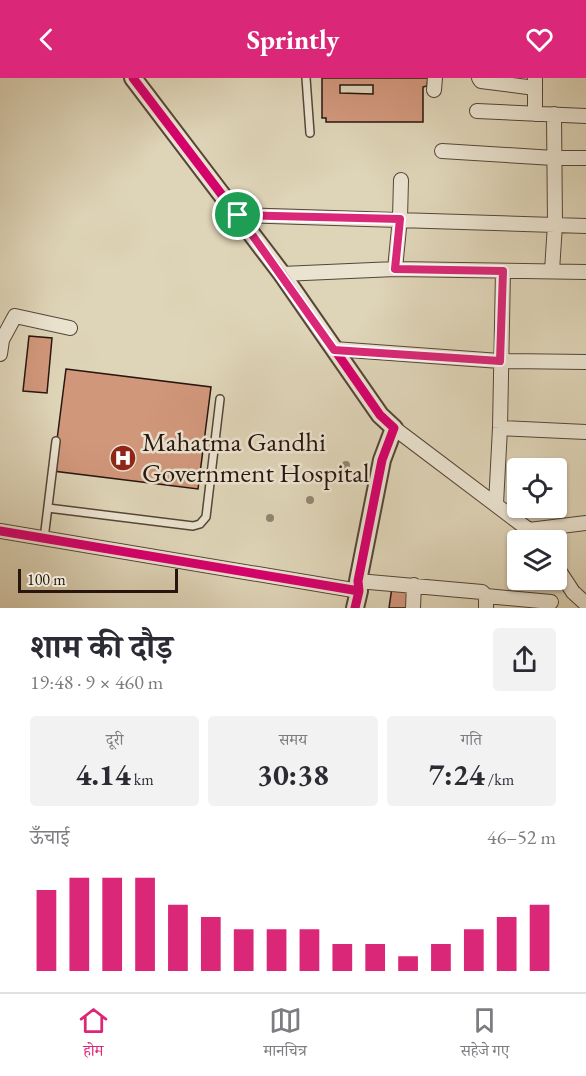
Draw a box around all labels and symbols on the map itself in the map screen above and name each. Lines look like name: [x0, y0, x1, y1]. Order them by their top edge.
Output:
pin: [212, 189, 263, 240]
place label: Mahatma Gandhi Government Hospital: [142, 424, 370, 490]
hospital icon: Mahatma Gandhi Government Hospital: [108, 443, 138, 473]
scale bar: [18, 566, 178, 594]

